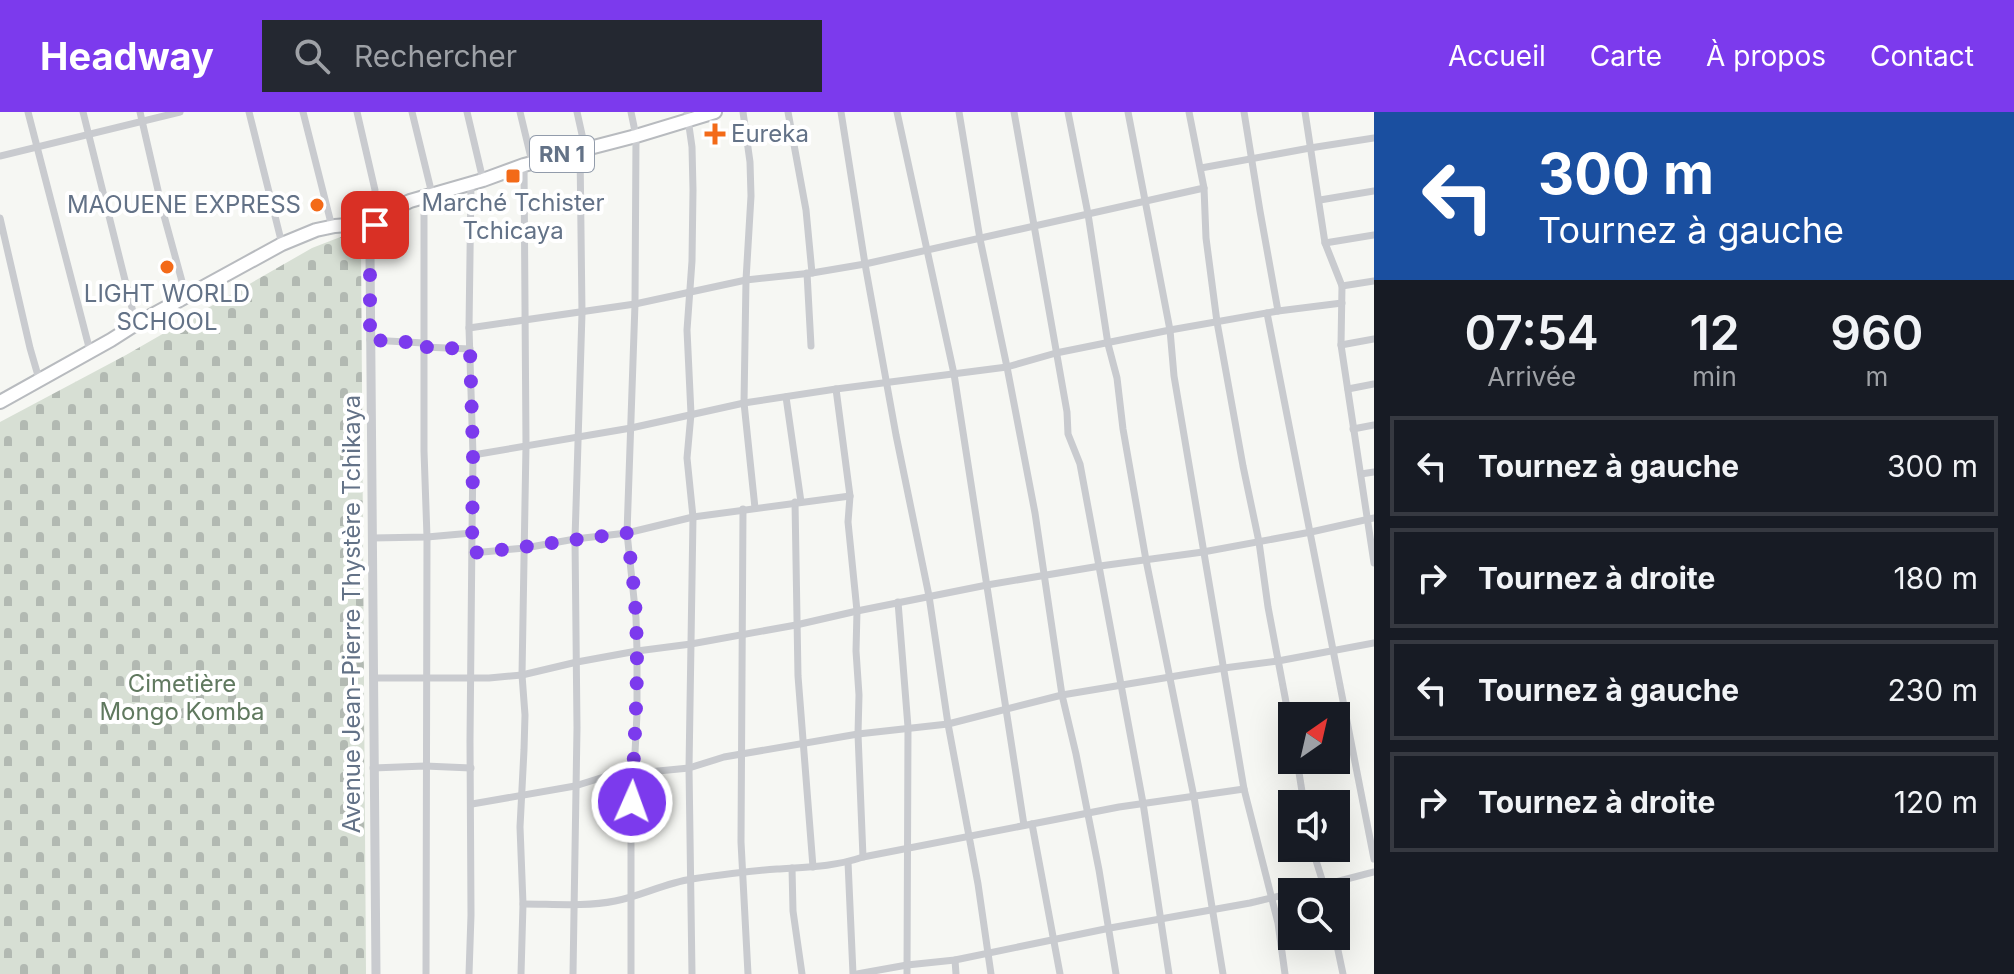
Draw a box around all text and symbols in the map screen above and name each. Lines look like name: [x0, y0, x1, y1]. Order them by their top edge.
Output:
search box: [262, 20, 822, 92]
text: Headway: [40, 33, 214, 79]
icon: search: [290, 34, 334, 78]
text: Rechercher: [354, 38, 517, 74]
text: Accueil: [1448, 39, 1546, 73]
text: Carte: [1590, 39, 1662, 73]
text: À propos: [1706, 39, 1826, 73]
text: Contact: [1870, 39, 1974, 73]
place label: Eureka: [731, 119, 809, 148]
marker: Eureka: [706, 125, 724, 143]
road number: RN 1: [530, 136, 594, 172]
text: 300 m: [1538, 140, 1714, 208]
icon: left: [1406, 144, 1510, 248]
marker: Marché Tchister Tchicaya: [504, 167, 522, 185]
place label: Marché Tchister Tchicaya: [421, 188, 605, 245]
place label: MAOUENE EXPRESS: [67, 190, 301, 219]
pin: [341, 191, 409, 259]
marker: MAOUENE EXPRESS: [308, 196, 326, 214]
icon: arrive: [353, 203, 397, 247]
text: Tournez à gauche: [1538, 208, 1844, 252]
marker: LIGHT WORLD SCHOOL: [158, 258, 176, 276]
place label: LIGHT WORLD SCHOOL: [84, 279, 250, 336]
text: 07:54: [1465, 303, 1599, 362]
text: 12: [1689, 303, 1740, 362]
text: 960: [1830, 303, 1923, 362]
text: Arrivée: [1487, 361, 1576, 392]
text: min: [1692, 361, 1737, 392]
text: m: [1865, 361, 1888, 392]
street label: Avenue Jean-Pierre Thystère Tchikaya: [337, 395, 366, 833]
icon: left: [1410, 444, 1454, 488]
text: Tournez à gauche: [1478, 448, 1739, 484]
text: 300 m: [1887, 448, 1978, 484]
icon: right: [1410, 556, 1454, 600]
text: Tournez à droite: [1478, 560, 1715, 596]
text: 180 m: [1894, 560, 1978, 596]
icon: left: [1410, 668, 1454, 712]
park label: Cimetière Mongo Komba: [99, 669, 265, 726]
text: Tournez à gauche: [1478, 672, 1739, 708]
text: 230 m: [1888, 672, 1978, 708]
north arrow: [1278, 702, 1350, 774]
map controls: [1278, 702, 1350, 950]
position arrow: [590, 760, 674, 844]
icon: right: [1410, 780, 1454, 824]
text: Tournez à droite: [1478, 784, 1715, 820]
text: 120 m: [1894, 784, 1978, 820]
button: sound: [1278, 790, 1350, 862]
button: search: [1278, 878, 1350, 950]

